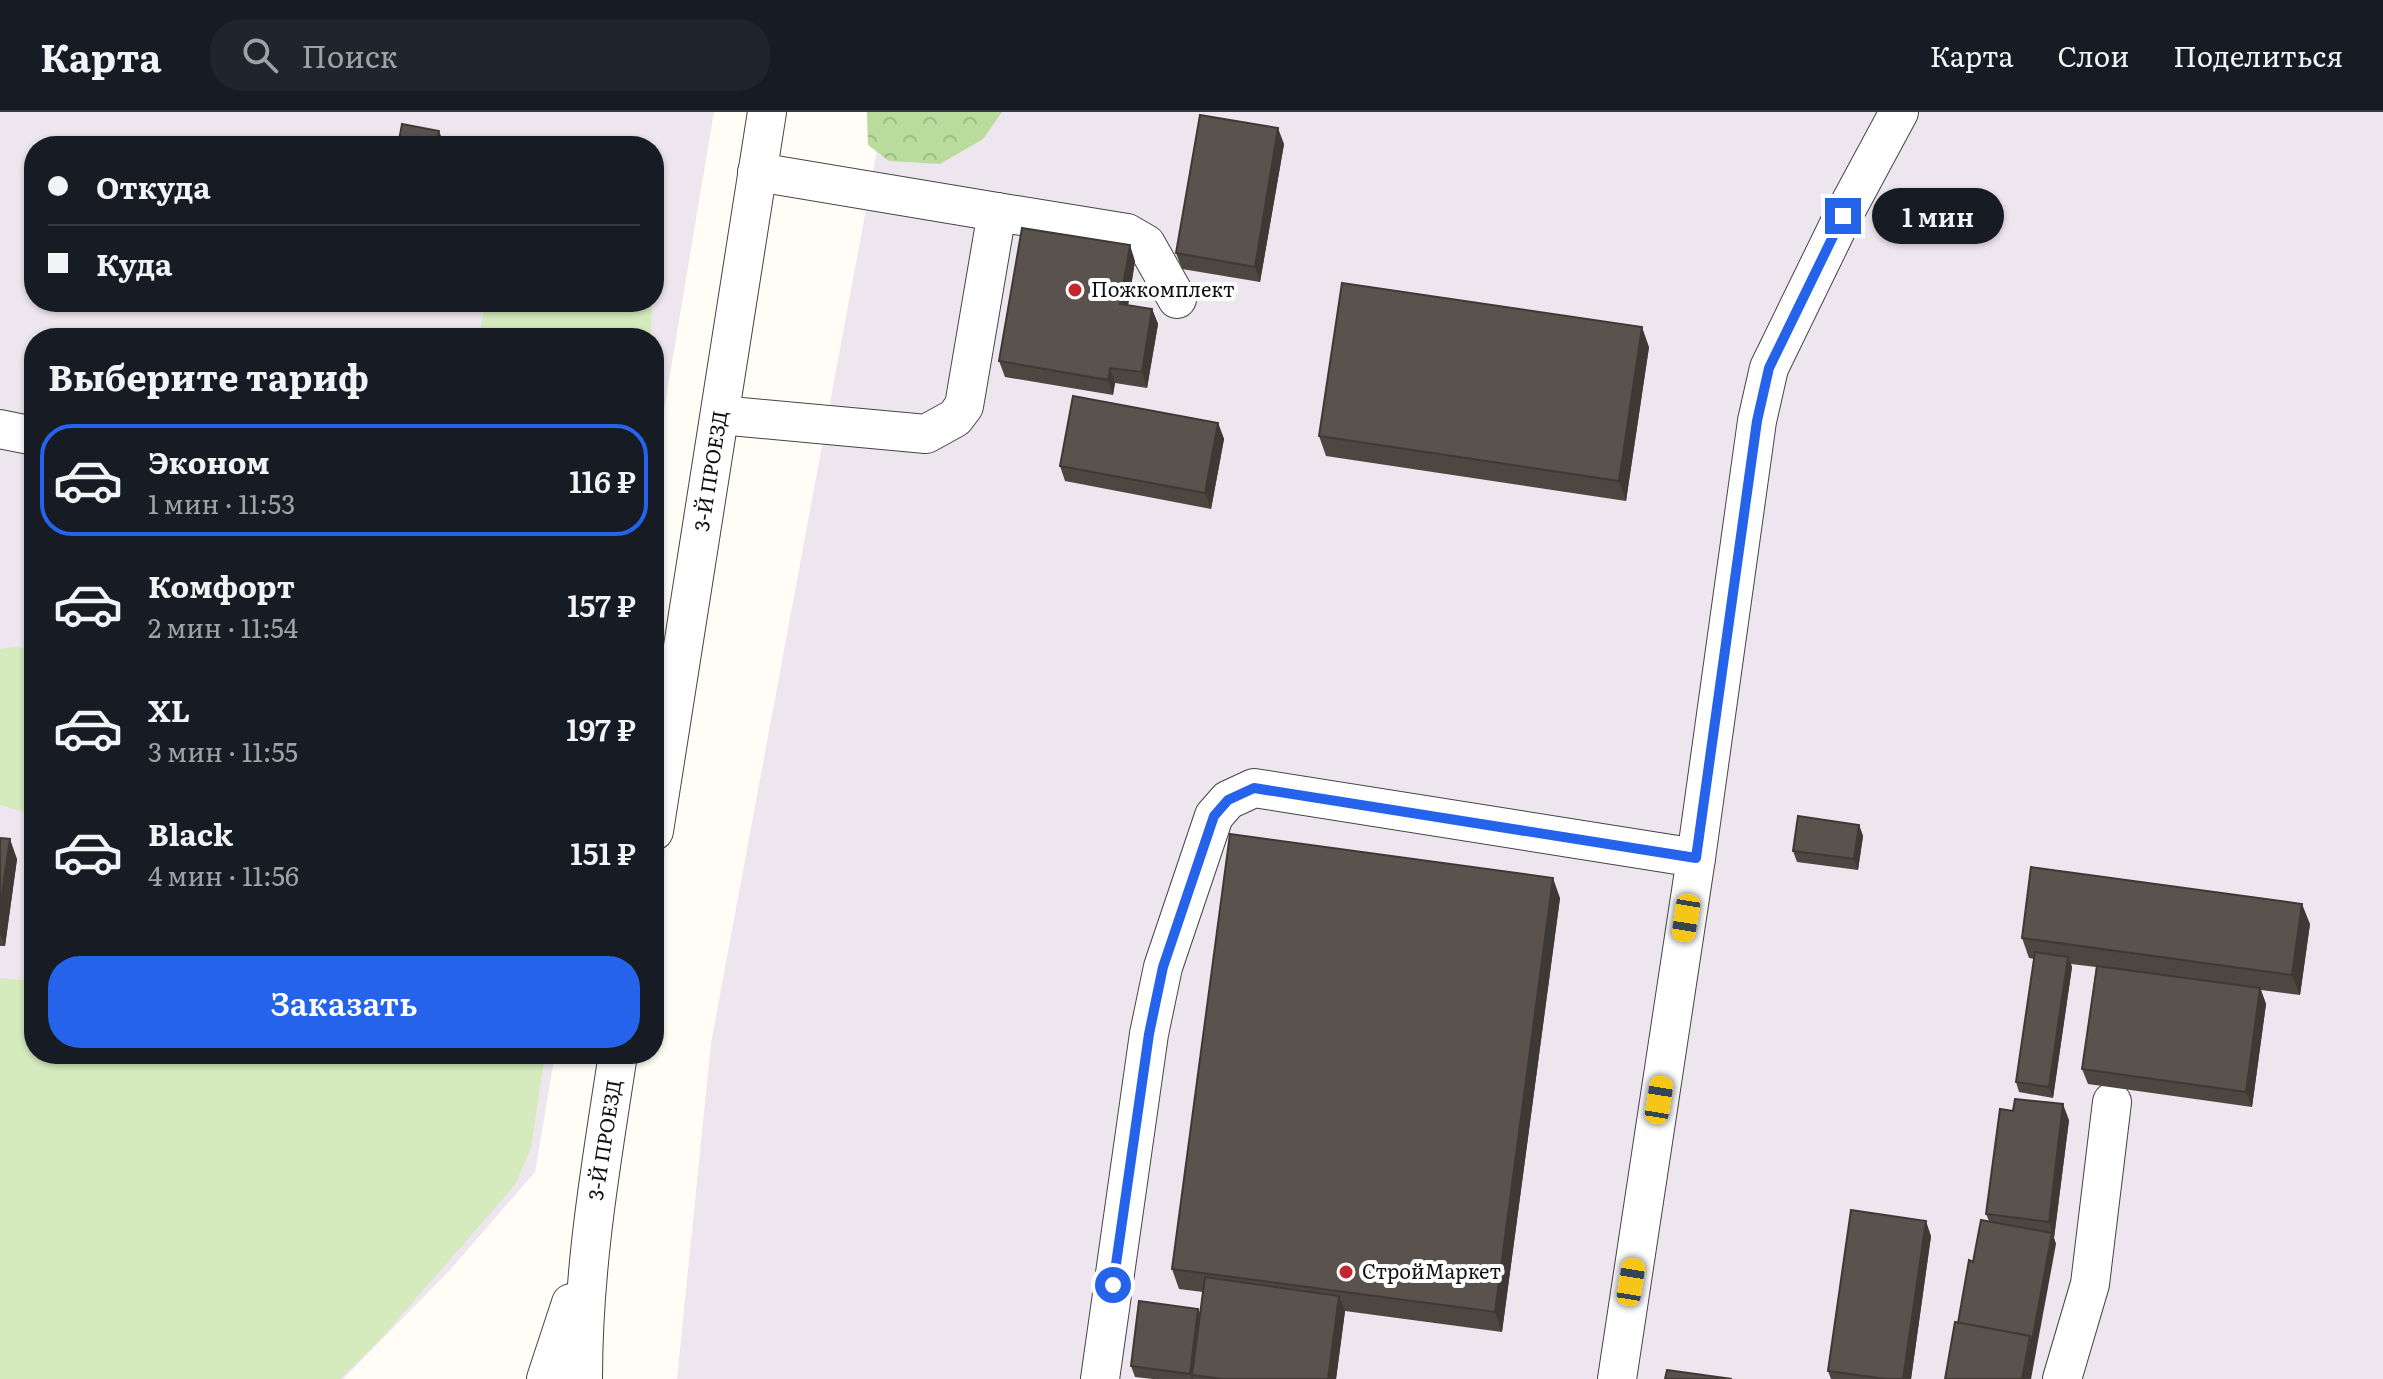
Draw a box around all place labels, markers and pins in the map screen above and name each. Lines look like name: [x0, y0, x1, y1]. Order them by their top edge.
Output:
place label: Пожкомплект: [1091, 273, 1235, 303]
marker: Пожкомплект: [1066, 281, 1084, 299]
place label: СтройМаркет: [1362, 1255, 1501, 1285]
marker: СтройМаркет: [1337, 1263, 1355, 1281]

